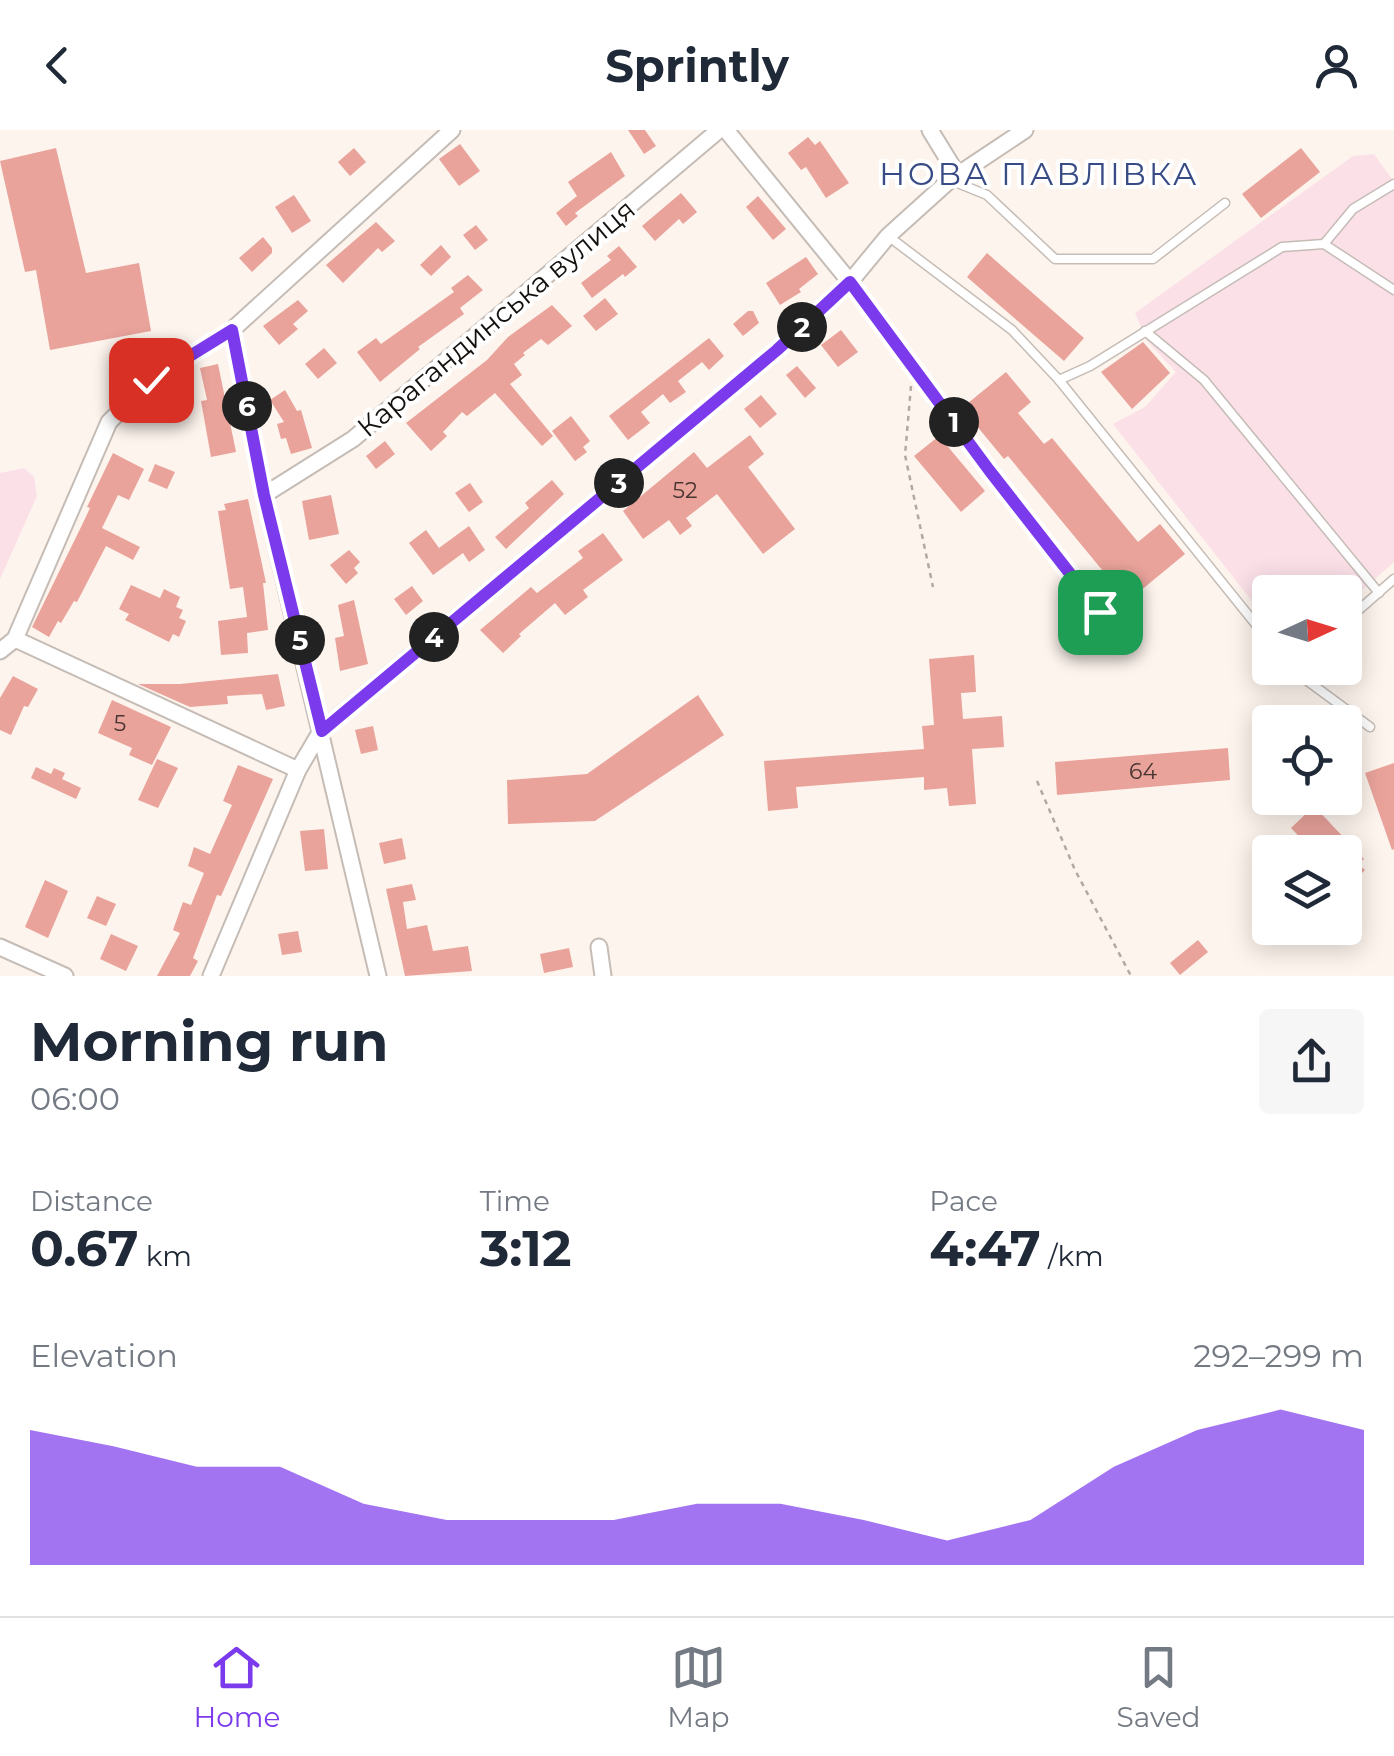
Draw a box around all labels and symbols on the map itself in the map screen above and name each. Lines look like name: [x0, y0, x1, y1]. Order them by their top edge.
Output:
district label: НОВА ПАВЛІВКА: [879, 154, 1199, 193]
street label: Карагандинська вулиця: [350, 192, 642, 444]
pin: 2: [777, 302, 827, 352]
pin: [109, 338, 194, 423]
pin: 6: [222, 381, 272, 431]
pin: 1: [929, 397, 979, 447]
pin: 3: [594, 458, 644, 508]
house number: 52: [673, 477, 697, 504]
pin: [1058, 570, 1143, 655]
north arrow: [1252, 575, 1362, 685]
pin: 4: [409, 612, 459, 662]
pin: 5: [275, 615, 325, 665]
house number: 5: [114, 710, 126, 737]
house number: 64: [1129, 758, 1157, 785]

